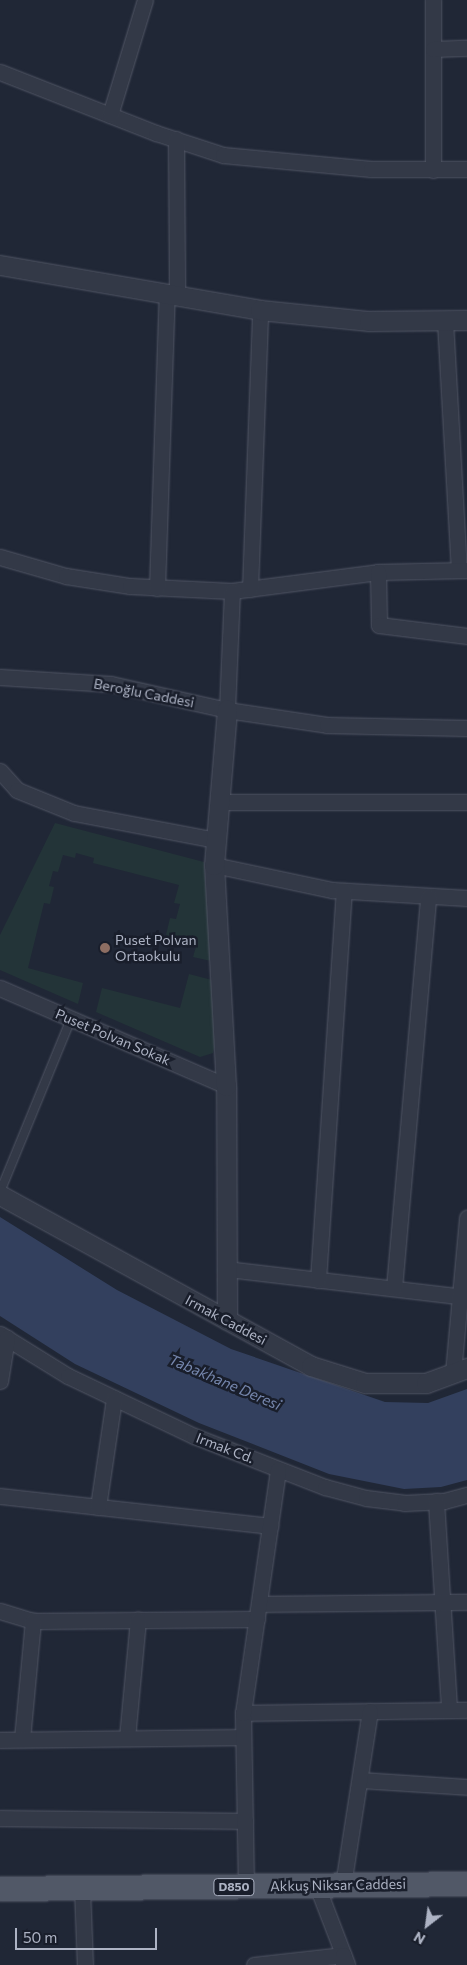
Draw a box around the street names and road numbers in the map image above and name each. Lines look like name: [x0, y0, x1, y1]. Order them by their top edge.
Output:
street label: Beroğlu Caddesi: [92, 675, 196, 711]
street label: Puset Polvan Sokak: [53, 1005, 173, 1069]
street label: Irmak Caddesi: [182, 1292, 270, 1348]
street label: Irmak Cd.: [194, 1429, 256, 1467]
street label: Akkuş Niksar Caddesi: [270, 1875, 406, 1895]
road number: D850: [213, 1878, 255, 1896]

